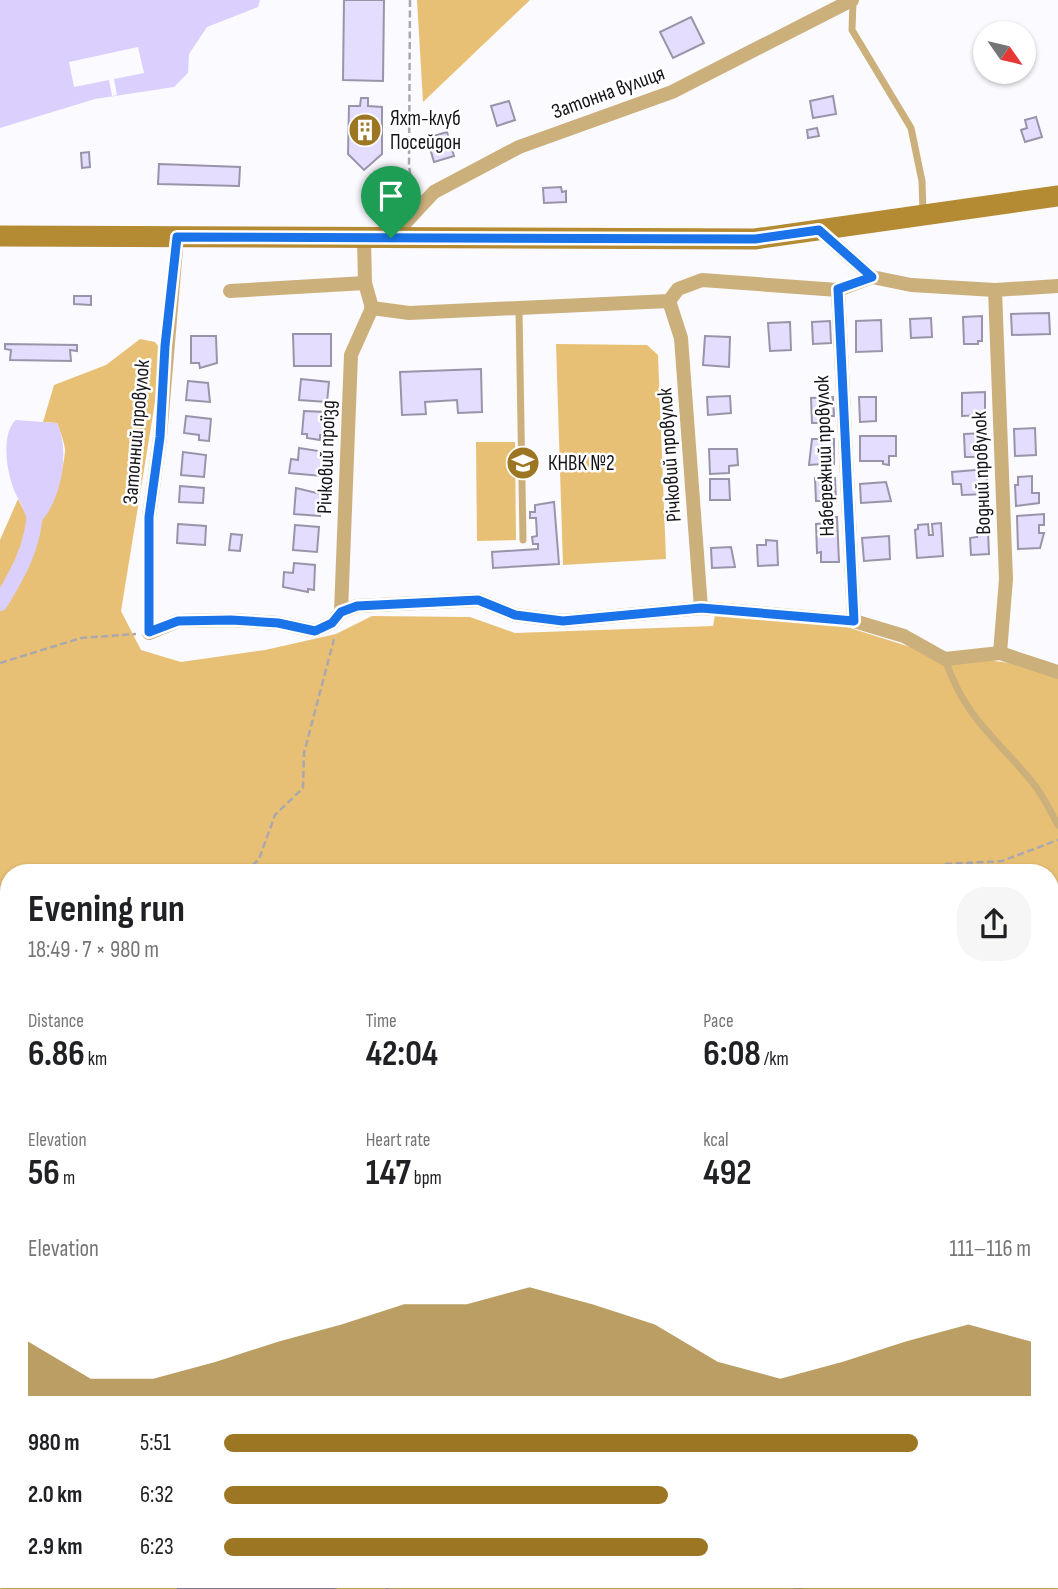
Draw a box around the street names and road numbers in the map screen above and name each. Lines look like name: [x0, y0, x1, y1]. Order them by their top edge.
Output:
street label: Затонна вулиця: [548, 60, 668, 124]
street label: Затонний провулок: [118, 359, 155, 505]
street label: Набережний провулок: [809, 375, 840, 537]
street label: Річковий провулок: [652, 387, 687, 523]
street label: Річковий проїзд: [312, 400, 341, 514]
street label: Водний провулок: [967, 411, 996, 535]

